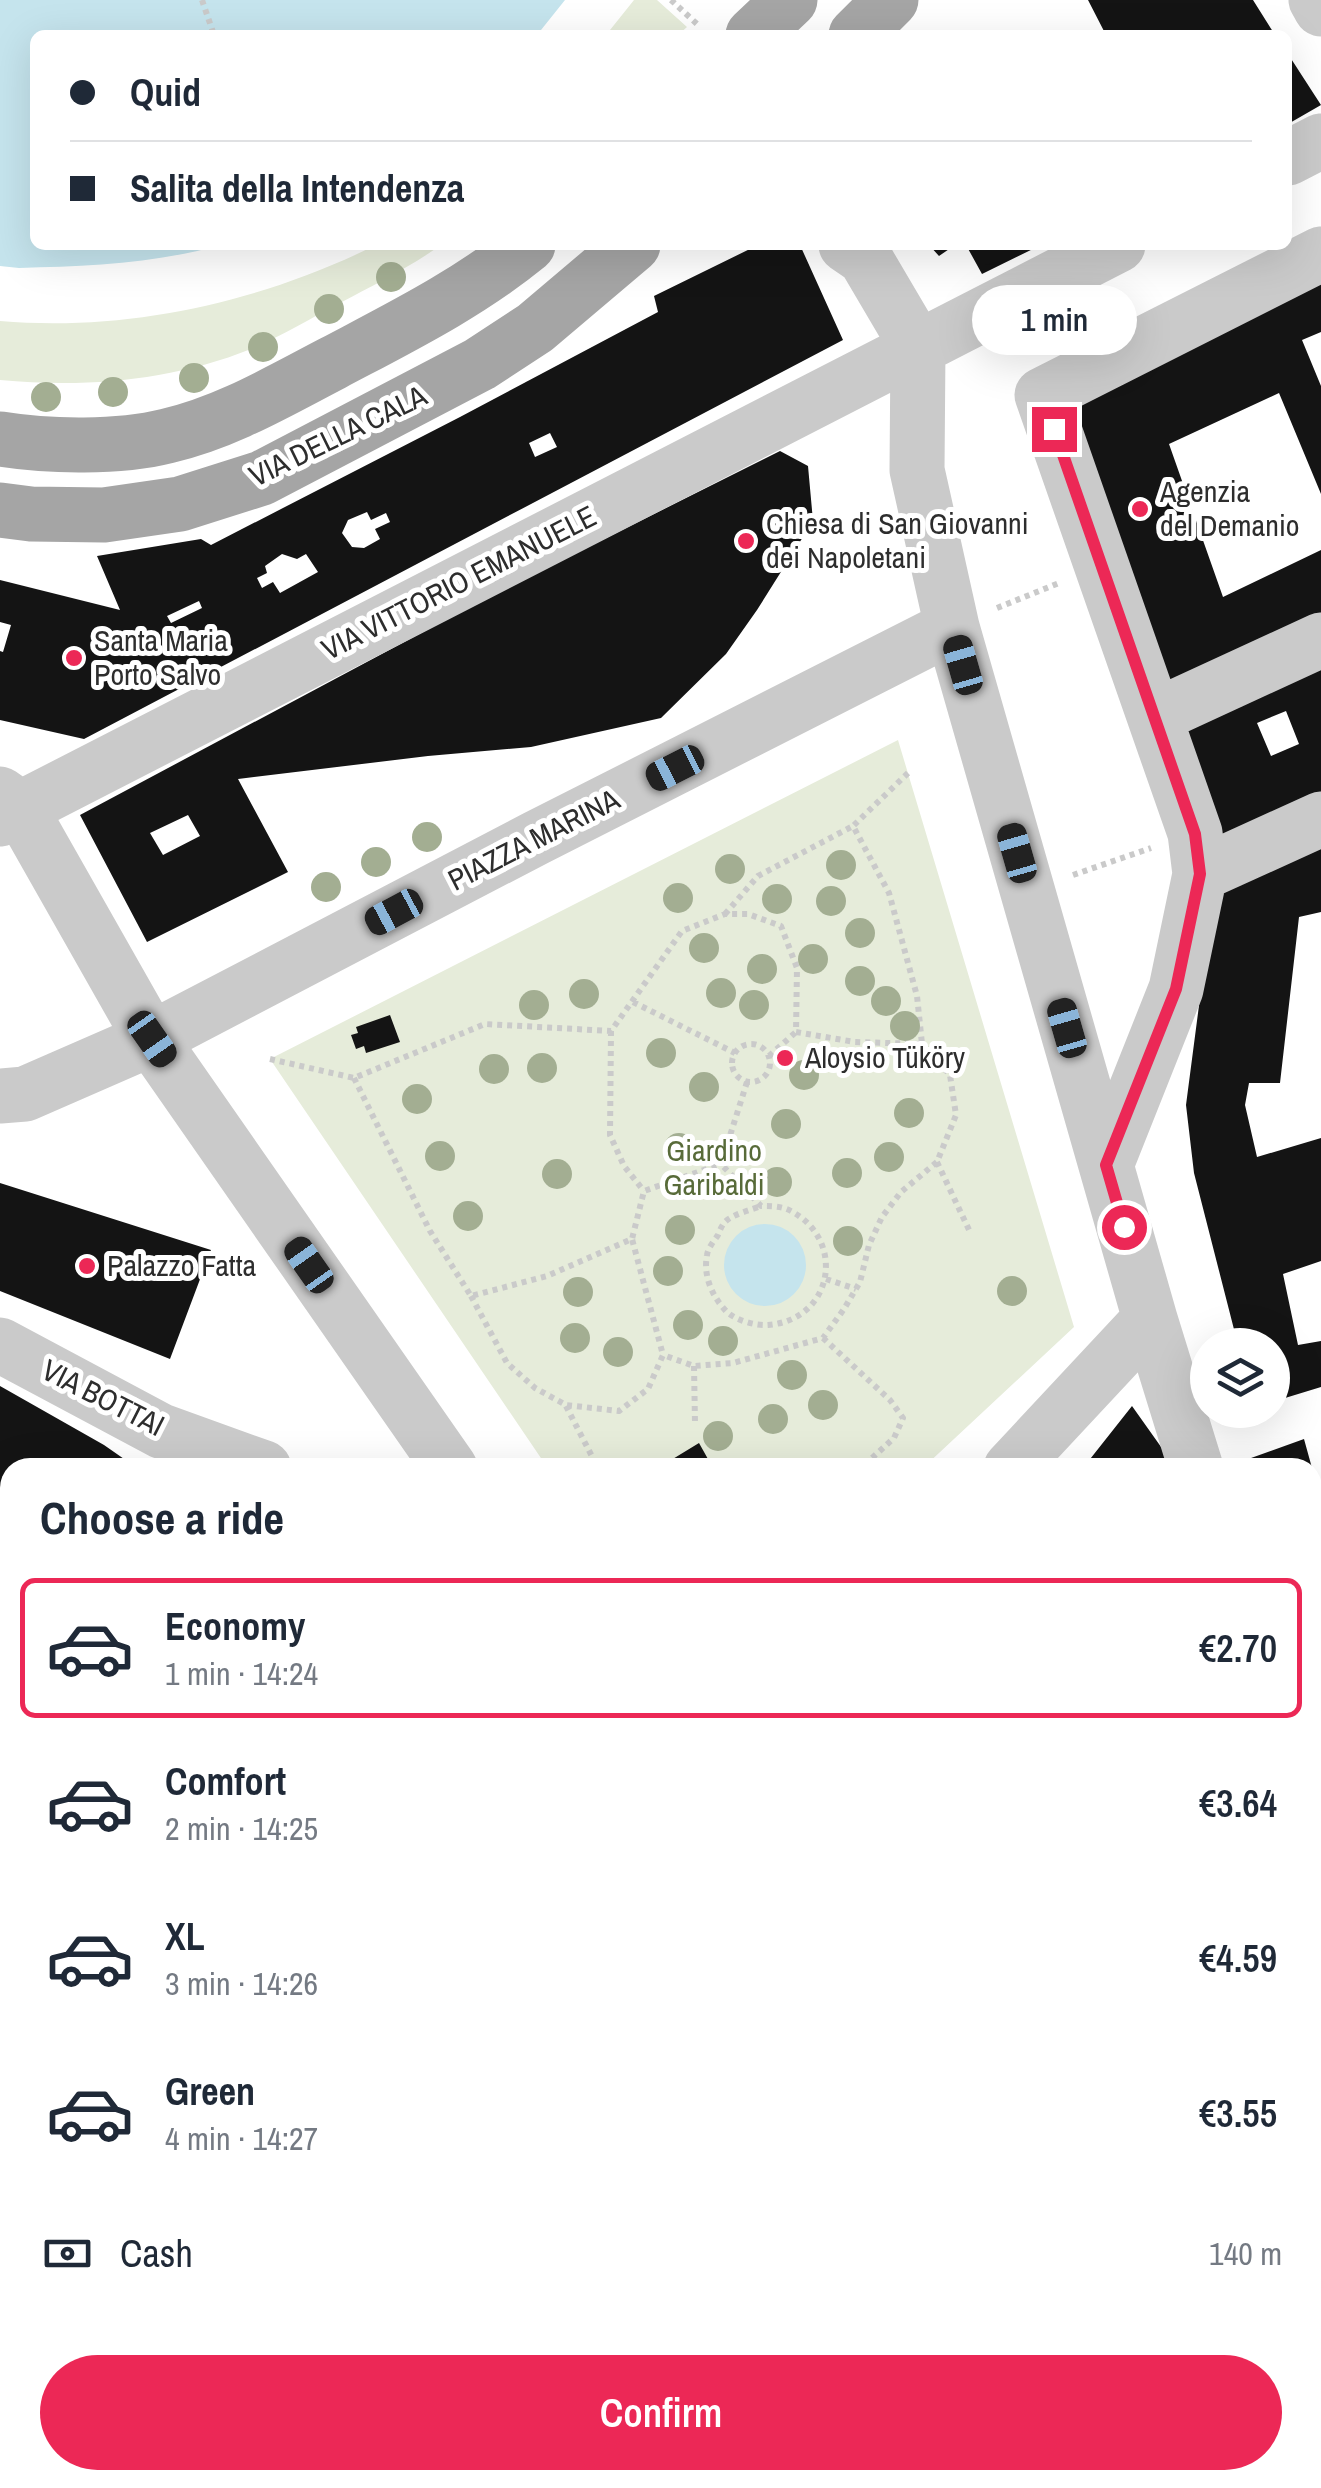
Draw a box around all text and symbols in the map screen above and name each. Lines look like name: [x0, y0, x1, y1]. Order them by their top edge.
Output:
text: Quid: [130, 67, 201, 118]
text: Salita della Intendenza: [130, 163, 464, 214]
callout: 1 min: [972, 284, 1136, 354]
text: 1 min: [1021, 298, 1088, 341]
street label: VIA DELLA CALA: [242, 375, 434, 495]
route end: [1032, 407, 1077, 452]
place label: Agenzia del Demanio: [1159, 471, 1299, 545]
street label: VIA VITTORIO EMANUELE: [314, 495, 603, 669]
marker: Agenzia del Demanio: [1129, 498, 1151, 520]
place label: Chiesa di San Giovanni dei Napoletani: [766, 503, 1029, 577]
marker: Chiesa di San Giovanni dei Napoletani: [735, 530, 757, 552]
place label: Santa Maria Porto Salvo: [94, 620, 228, 694]
car: [940, 632, 986, 698]
marker: Santa Maria Porto Salvo: [63, 647, 85, 669]
car: [641, 741, 709, 795]
street label: PIAZZA MARINA: [441, 779, 627, 899]
car: [994, 820, 1040, 886]
car: [360, 885, 428, 939]
car: [1044, 995, 1090, 1061]
car: [123, 1006, 181, 1072]
place label: Aloysio Tüköry: [804, 1037, 966, 1077]
marker: Aloysio Tüköry: [774, 1047, 796, 1069]
park label: Giardino Garibaldi: [663, 1130, 765, 1204]
route start: [1102, 1205, 1147, 1250]
car: [280, 1232, 338, 1298]
place label: Palazzo Fatta: [107, 1245, 257, 1285]
marker: Palazzo Fatta: [76, 1255, 98, 1277]
map controls: [1190, 1328, 1290, 1428]
button: layers: [1190, 1328, 1290, 1428]
street label: VIA BOTTAI: [35, 1349, 171, 1445]
text: Choose a ride: [40, 1487, 284, 1548]
text: Economy: [165, 1601, 305, 1652]
icon: car: [45, 1603, 135, 1693]
text: €2.70: [1199, 1623, 1277, 1674]
text: 1 min · 14:24: [165, 1652, 318, 1695]
text: Comfort: [165, 1756, 286, 1807]
icon: car: [45, 1758, 135, 1848]
text: €3.64: [1199, 1778, 1277, 1829]
text: 2 min · 14:25: [165, 1807, 318, 1850]
text: XL: [165, 1911, 205, 1962]
icon: car: [45, 1913, 135, 2003]
text: €4.59: [1199, 1933, 1277, 1984]
text: 3 min · 14:26: [165, 1962, 318, 2005]
text: Green: [165, 2066, 255, 2117]
icon: car: [45, 2068, 135, 2158]
text: €3.55: [1199, 2088, 1277, 2139]
text: 4 min · 14:27: [165, 2117, 318, 2160]
icon: cash: [40, 2226, 95, 2281]
text: Cash: [120, 2228, 193, 2279]
text: 140 m: [1209, 2232, 1282, 2275]
button: Confirm: [40, 2355, 1282, 2470]

